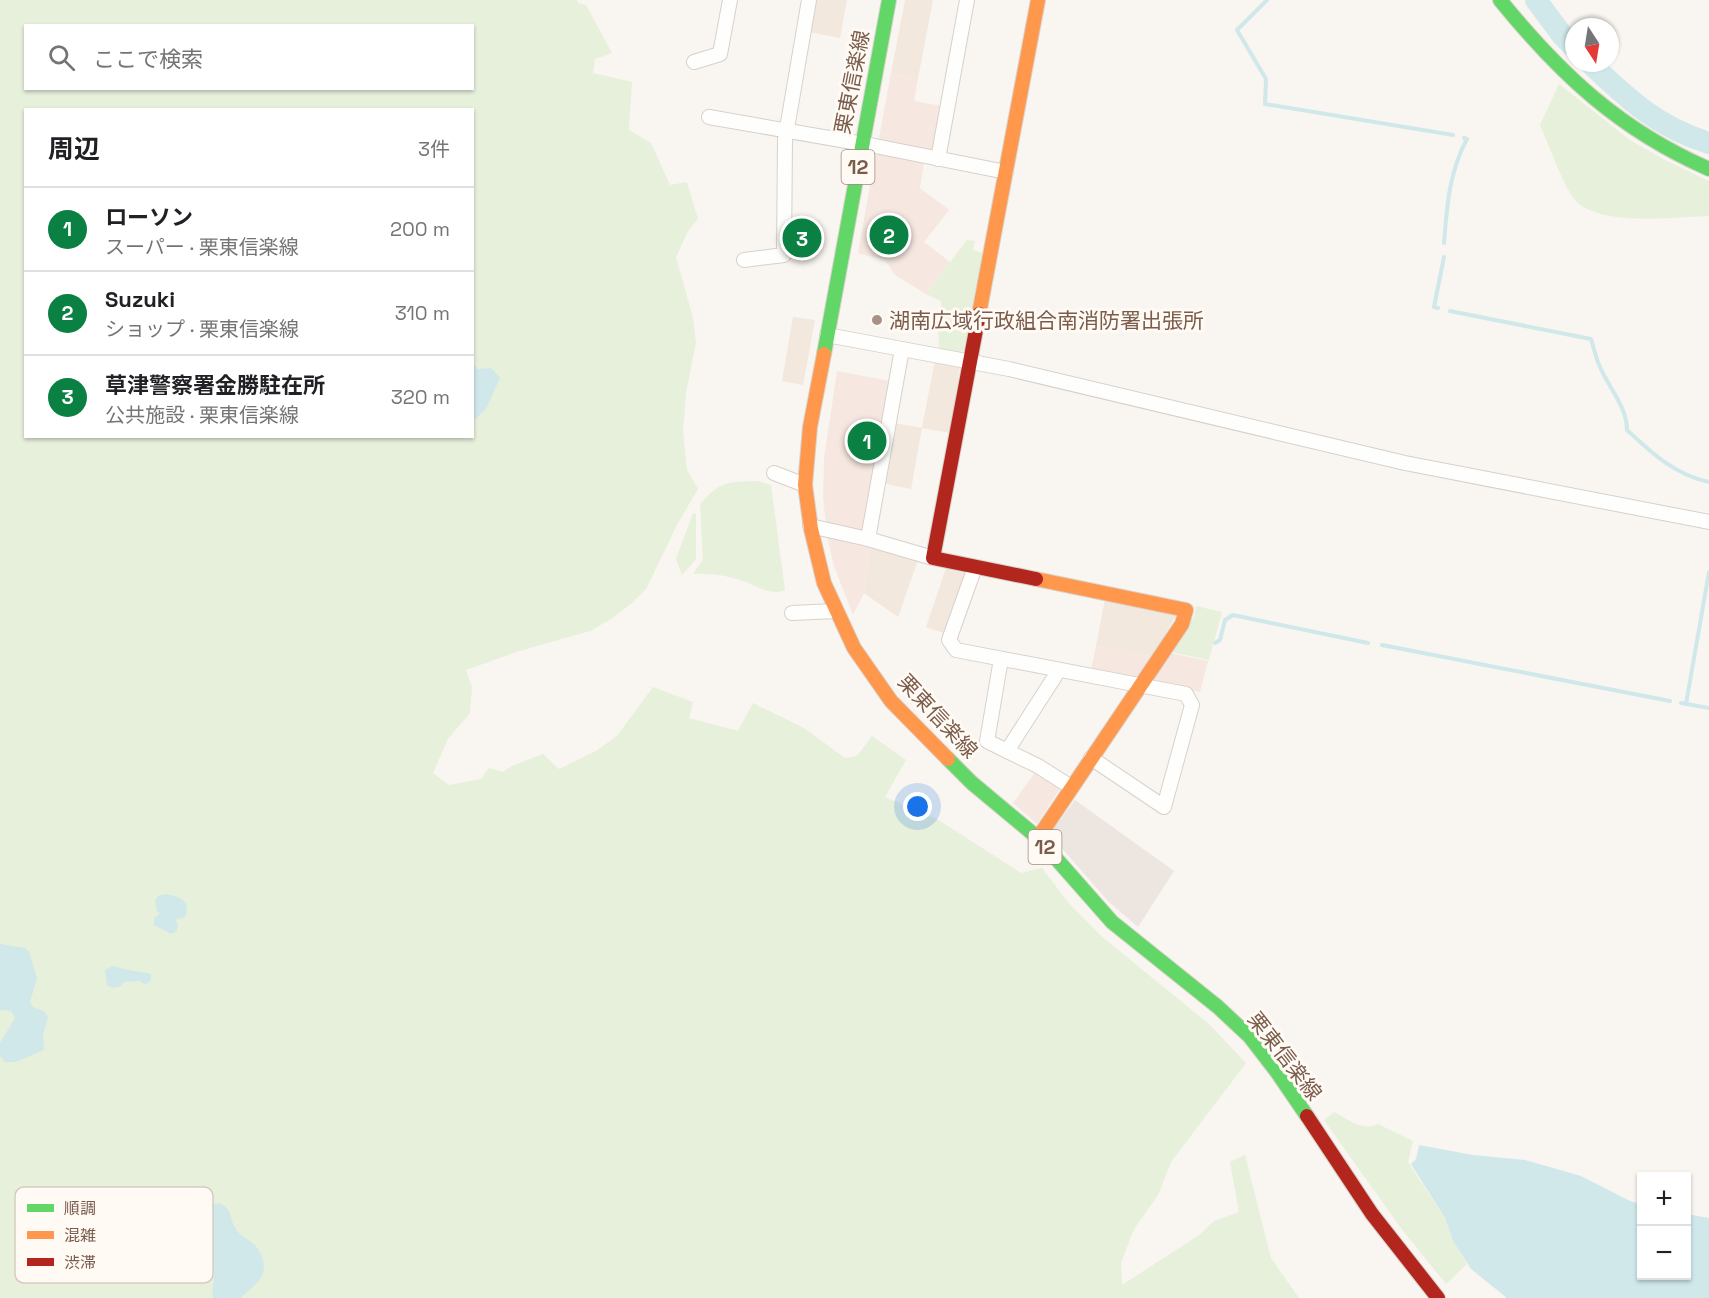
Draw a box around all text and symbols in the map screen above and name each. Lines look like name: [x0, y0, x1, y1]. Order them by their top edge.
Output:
north arrow: [1565, 18, 1619, 72]
search box: [24, 24, 474, 90]
street label: 栗東信楽線: [829, 28, 875, 136]
icon: search: [45, 41, 78, 74]
text: ここで検索: [93, 45, 203, 73]
text: 周辺: [48, 132, 100, 166]
text: 3件: [418, 136, 450, 162]
road number: 12: [842, 150, 874, 184]
text: ローソン: [105, 203, 193, 231]
pin: 2: [870, 212, 908, 258]
text: 1: [63, 216, 72, 242]
text: 200 m: [390, 216, 450, 242]
pin: 3: [782, 216, 822, 260]
text: スーパー · 栗東信楽線: [105, 234, 299, 260]
text: Suzuki: [105, 285, 175, 313]
text: 2: [62, 300, 73, 326]
text: 310 m: [395, 300, 450, 326]
place label: 湖南広域行政組合南消防署出張所: [889, 307, 1204, 334]
marker: 湖南広域行政組合南消防署出張所: [870, 313, 884, 327]
text: ショップ · 栗東信楽線: [105, 316, 299, 342]
text: 草津警察署金勝駐在所: [105, 371, 325, 399]
text: 3: [61, 384, 74, 410]
text: 320 m: [391, 384, 450, 410]
text: 公共施設 · 栗東信楽線: [105, 402, 299, 428]
pin: 1: [848, 418, 886, 464]
street label: 栗東信楽線: [892, 668, 984, 764]
your location: [903, 792, 932, 821]
road number: 12: [1028, 830, 1062, 864]
street label: 栗東信楽線: [1242, 1006, 1328, 1106]
map controls: [1637, 1172, 1691, 1280]
button: +: [1637, 1172, 1691, 1226]
legend: [15, 1187, 213, 1283]
text: 順調: [64, 1198, 96, 1219]
text: 混雑: [64, 1225, 96, 1246]
button: −: [1637, 1226, 1691, 1280]
text: 渋滞: [64, 1252, 96, 1273]

